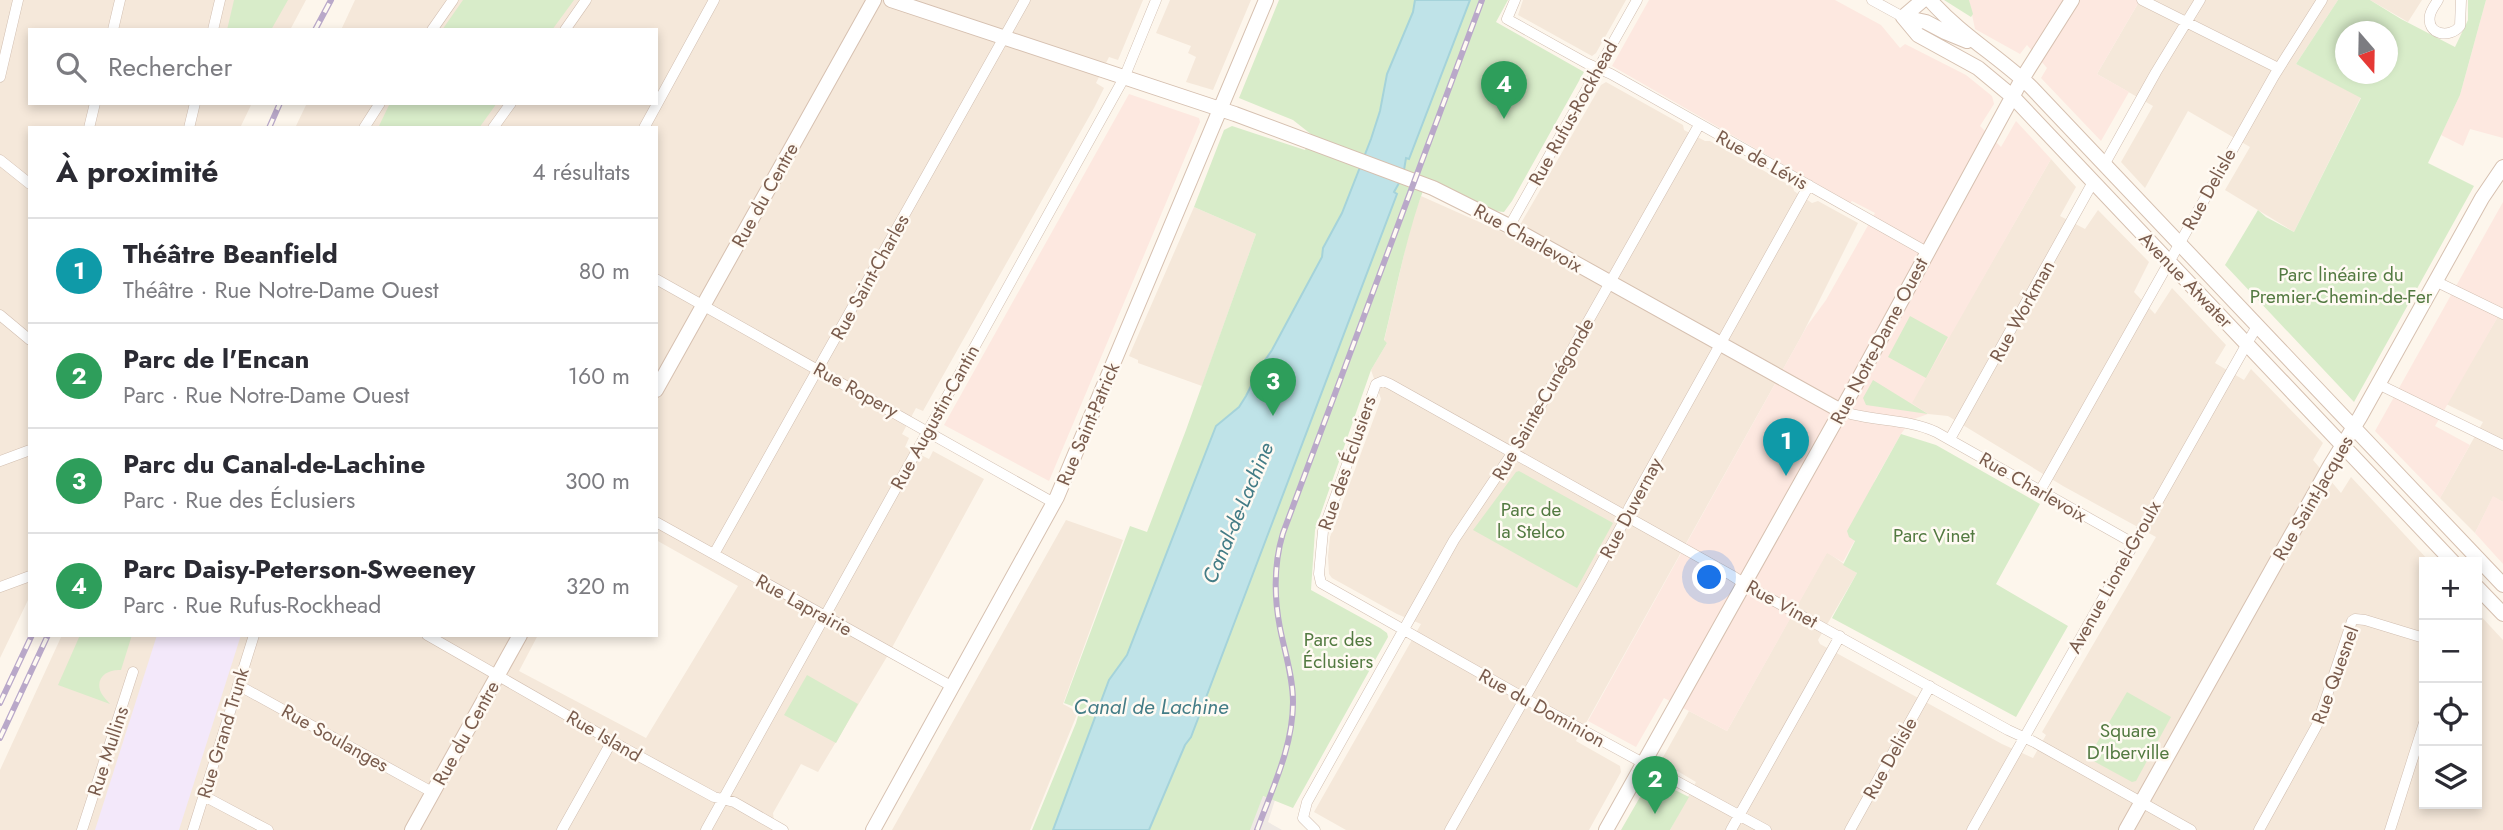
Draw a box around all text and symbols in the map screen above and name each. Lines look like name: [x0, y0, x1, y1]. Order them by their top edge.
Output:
north arrow: [2335, 21, 2398, 84]
search box: [28, 28, 658, 105]
street label: Rue Rufus-Rockhead: [1522, 36, 1624, 190]
icon: search: [52, 48, 90, 86]
text: Rechercher: [108, 48, 232, 86]
pin: 4: [1481, 61, 1527, 119]
street label: Rue de Lévis: [1711, 124, 1813, 197]
street label: Rue du Centre: [725, 138, 805, 252]
street label: Rue Delisle: [2175, 143, 2243, 235]
text: À proximité: [56, 150, 219, 193]
text: 4 résultats: [532, 155, 630, 189]
street label: Rue Charlevoix: [1469, 197, 1587, 279]
street label: Rue Saint-Charles: [824, 209, 916, 345]
street label: Avenue Atwater: [2133, 226, 2239, 335]
text: Théâtre Beanfield: [123, 235, 338, 273]
street label: Rue Notre-Dame Ouest: [1824, 253, 1935, 429]
text: 1: [73, 254, 85, 288]
text: 80 m: [579, 254, 630, 288]
street label: Rue Workman: [1983, 255, 2061, 367]
park label: Parc linéaire du Premier-Chemin-de-Fer: [2250, 261, 2433, 310]
text: Théâtre · Rue Notre-Dame Ouest: [123, 273, 438, 307]
street label: Rue Sainte-Cunégonde: [1485, 313, 1601, 485]
text: Parc de l'Encan: [123, 340, 310, 378]
street label: Rue Augustin-Cantin: [884, 340, 986, 494]
street label: Rue Ropery: [809, 356, 904, 425]
street label: Rue Saint-Patrick: [1050, 358, 1126, 490]
pin: 3: [1250, 358, 1296, 416]
text: 2: [71, 359, 87, 393]
text: 160 m: [568, 359, 630, 393]
text: Parc · Rue Notre-Dame Ouest: [123, 378, 409, 412]
street label: Rue des Éclusiers: [1311, 392, 1383, 534]
pin: 1: [1763, 418, 1809, 476]
street label: Rue Saint-Jacques: [2266, 430, 2360, 565]
water label: Canal-de-Lachine: [1195, 437, 1281, 588]
text: Parc du Canal-de-Lachine: [123, 445, 425, 483]
street label: Rue Charlevoix: [1974, 445, 2092, 529]
street label: Rue Duvernay: [1593, 452, 1669, 563]
text: 3: [72, 464, 86, 498]
text: 300 m: [565, 464, 630, 498]
text: Parc · Rue des Éclusiers: [123, 483, 355, 517]
park label: Parc de la Stelco: [1497, 496, 1565, 545]
street label: Avenue Lionel-Groulx: [2061, 496, 2167, 658]
park label: Parc Vinet: [1893, 522, 1975, 549]
text: Parc Daisy-Peterson-Sweeney: [123, 550, 475, 588]
map controls: [2419, 557, 2482, 809]
button: +: [2419, 557, 2482, 620]
your location: [1692, 560, 1726, 594]
street label: Rue Laprairie: [751, 567, 857, 643]
text: 4: [71, 569, 87, 603]
text: 320 m: [566, 569, 630, 603]
street label: Rue Vinet: [1741, 573, 1823, 635]
text: Parc · Rue Rufus-Rockhead: [123, 588, 381, 622]
button: −: [2419, 620, 2482, 683]
street label: Rue Quesnel: [2305, 622, 2365, 728]
park label: Parc des Éclusiers: [1303, 626, 1374, 675]
street label: Rue du Dominion: [1474, 662, 1610, 754]
street label: Rue Grand Trunk: [190, 664, 256, 802]
street label: Rue du Centre: [426, 676, 506, 790]
button: locate: [2419, 683, 2482, 746]
water label: Canal de Lachine: [1073, 692, 1229, 722]
street label: Rue Soulanges: [277, 697, 394, 779]
street label: Rue Mullins: [81, 702, 135, 799]
street label: Rue Island: [561, 704, 647, 768]
street label: Rue Delisle: [1856, 712, 1924, 804]
park label: Square D'Iberville: [2087, 717, 2169, 766]
button: layers: [2419, 746, 2482, 809]
pin: 2: [1632, 756, 1678, 814]

